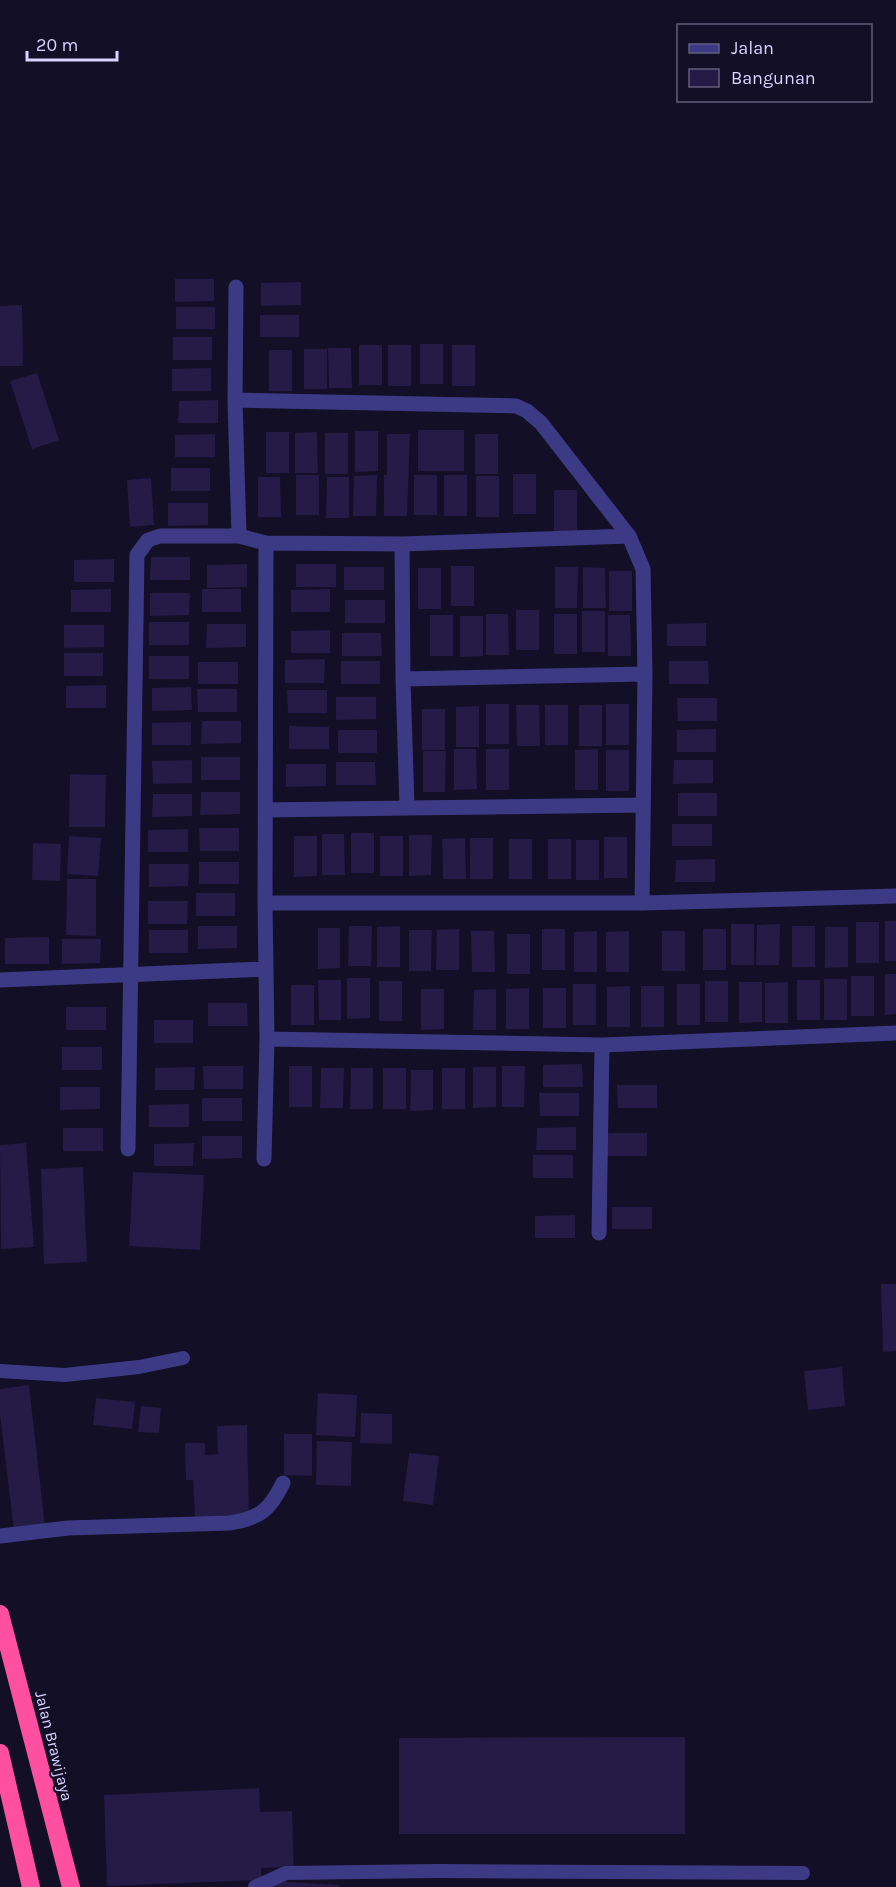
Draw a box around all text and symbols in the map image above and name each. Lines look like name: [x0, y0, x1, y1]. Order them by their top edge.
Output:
scale bar: [27, 24, 117, 62]
legend: [677, 24, 872, 102]
text: 20 m: [36, 34, 78, 56]
text: Jalan: [731, 37, 774, 59]
text: Bangunan: [731, 67, 816, 89]
street label: Jalan Brawijaya: [31, 1689, 77, 1803]

